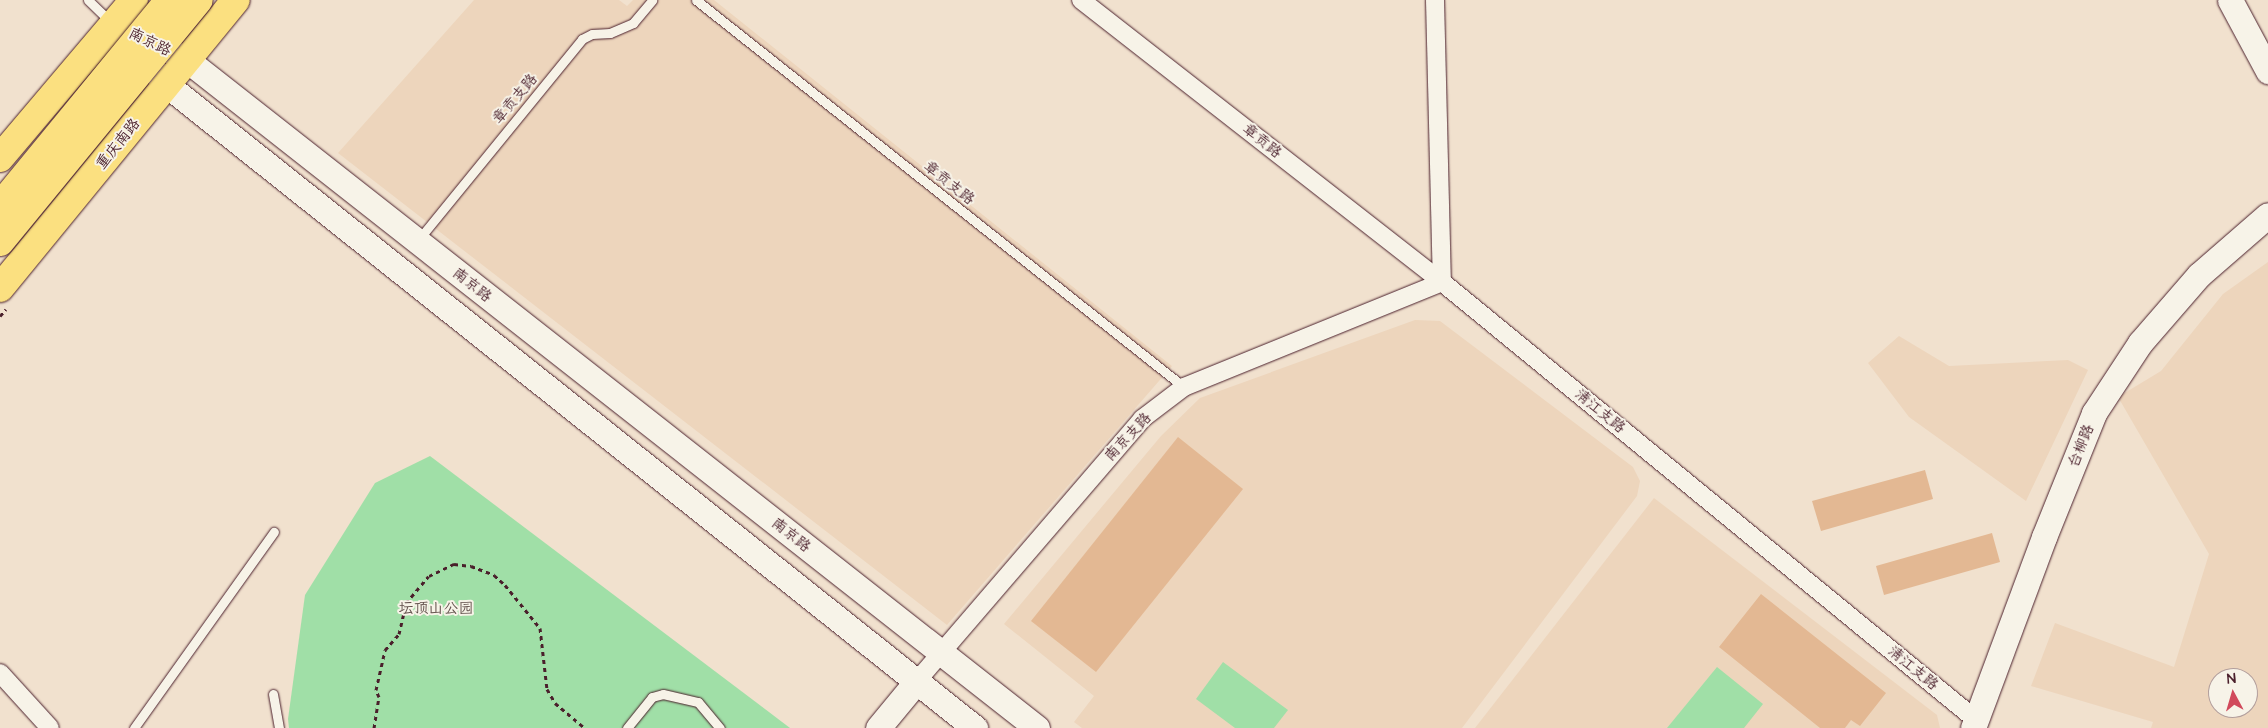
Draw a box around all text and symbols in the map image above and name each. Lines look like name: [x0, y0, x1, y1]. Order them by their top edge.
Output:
street label: 南京路: [126, 24, 174, 60]
street label: 章贡支路: [489, 70, 541, 128]
street label: 重庆南路: [92, 115, 144, 173]
street label: 章贡路: [1239, 120, 1285, 162]
street label: 章贡支路: [920, 157, 978, 209]
street label: 南京路: [449, 264, 495, 306]
street label: 清江支路: [1571, 385, 1629, 437]
street label: 南京支路: [1101, 409, 1155, 465]
street label: 台柳路: [2064, 422, 2098, 470]
street label: 南京路: [768, 514, 814, 556]
park label: 坛顶山公园: [399, 600, 473, 618]
street label: 清江支路: [1884, 642, 1942, 694]
north arrow: [2208, 668, 2258, 718]
text: N: [2226, 669, 2237, 689]

